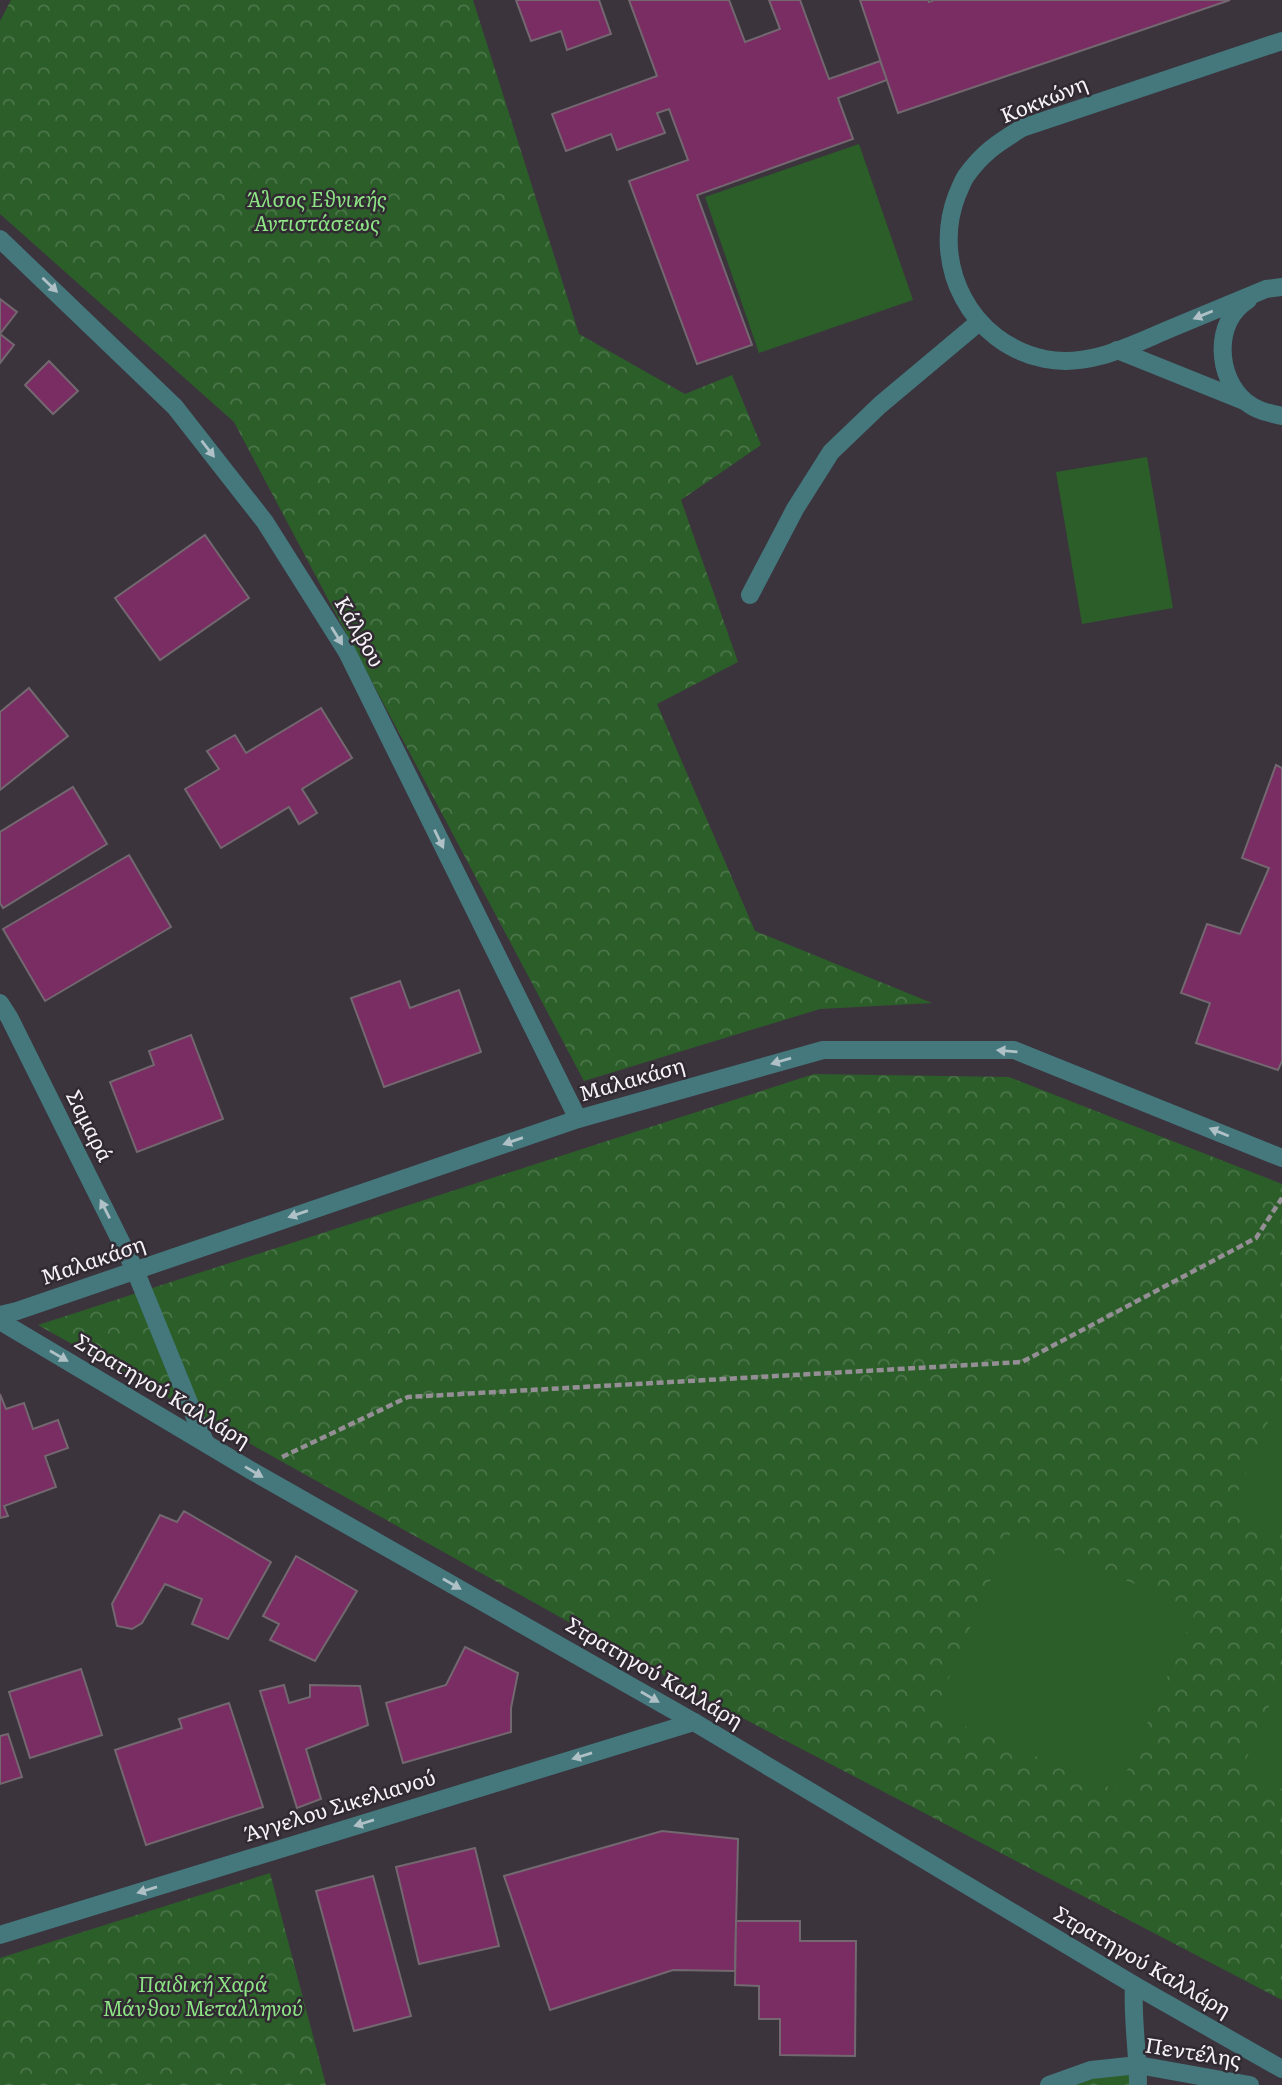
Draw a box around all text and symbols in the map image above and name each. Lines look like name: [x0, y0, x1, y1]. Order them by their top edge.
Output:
street label: Κοκκώνη: [995, 66, 1091, 129]
park label: Άλσος Εθνικής Αντιστάσεως: [247, 182, 387, 237]
one-way arrow: [41, 277, 58, 293]
one-way arrow: [1192, 310, 1213, 321]
one-way arrow: [200, 439, 215, 457]
street label: Κάλβου: [328, 590, 394, 672]
one-way arrow: [330, 626, 343, 645]
one-way arrow: [434, 829, 445, 849]
one-way arrow: [996, 1045, 1018, 1056]
street label: Μαλακάση: [575, 1048, 688, 1107]
one-way arrow: [771, 1057, 792, 1067]
street label: Σαμαρά: [60, 1084, 123, 1166]
one-way arrow: [1208, 1127, 1229, 1138]
one-way arrow: [502, 1136, 523, 1147]
one-way arrow: [99, 1199, 110, 1219]
one-way arrow: [287, 1210, 308, 1220]
street label: Μαλακάση: [36, 1226, 149, 1291]
street label: Στρατηγού Καλλάρη: [69, 1324, 257, 1454]
one-way arrow: [49, 1349, 68, 1362]
one-way arrow: [245, 1466, 264, 1478]
one-way arrow: [442, 1578, 462, 1590]
street label: Στρατηγού Καλλάρη: [561, 1607, 750, 1734]
one-way arrow: [640, 1691, 659, 1703]
one-way arrow: [571, 1752, 592, 1762]
street label: Άγγελου Σικελιανού: [240, 1760, 439, 1847]
one-way arrow: [353, 1818, 374, 1828]
one-way arrow: [136, 1885, 157, 1895]
street label: Στρατηγού Καλλάρη: [1049, 1896, 1238, 2023]
park label: Παιδική Χαρά Μάνθου Μεταλληνού: [103, 1967, 303, 2022]
street label: Πεντέλης: [1143, 2028, 1244, 2073]

